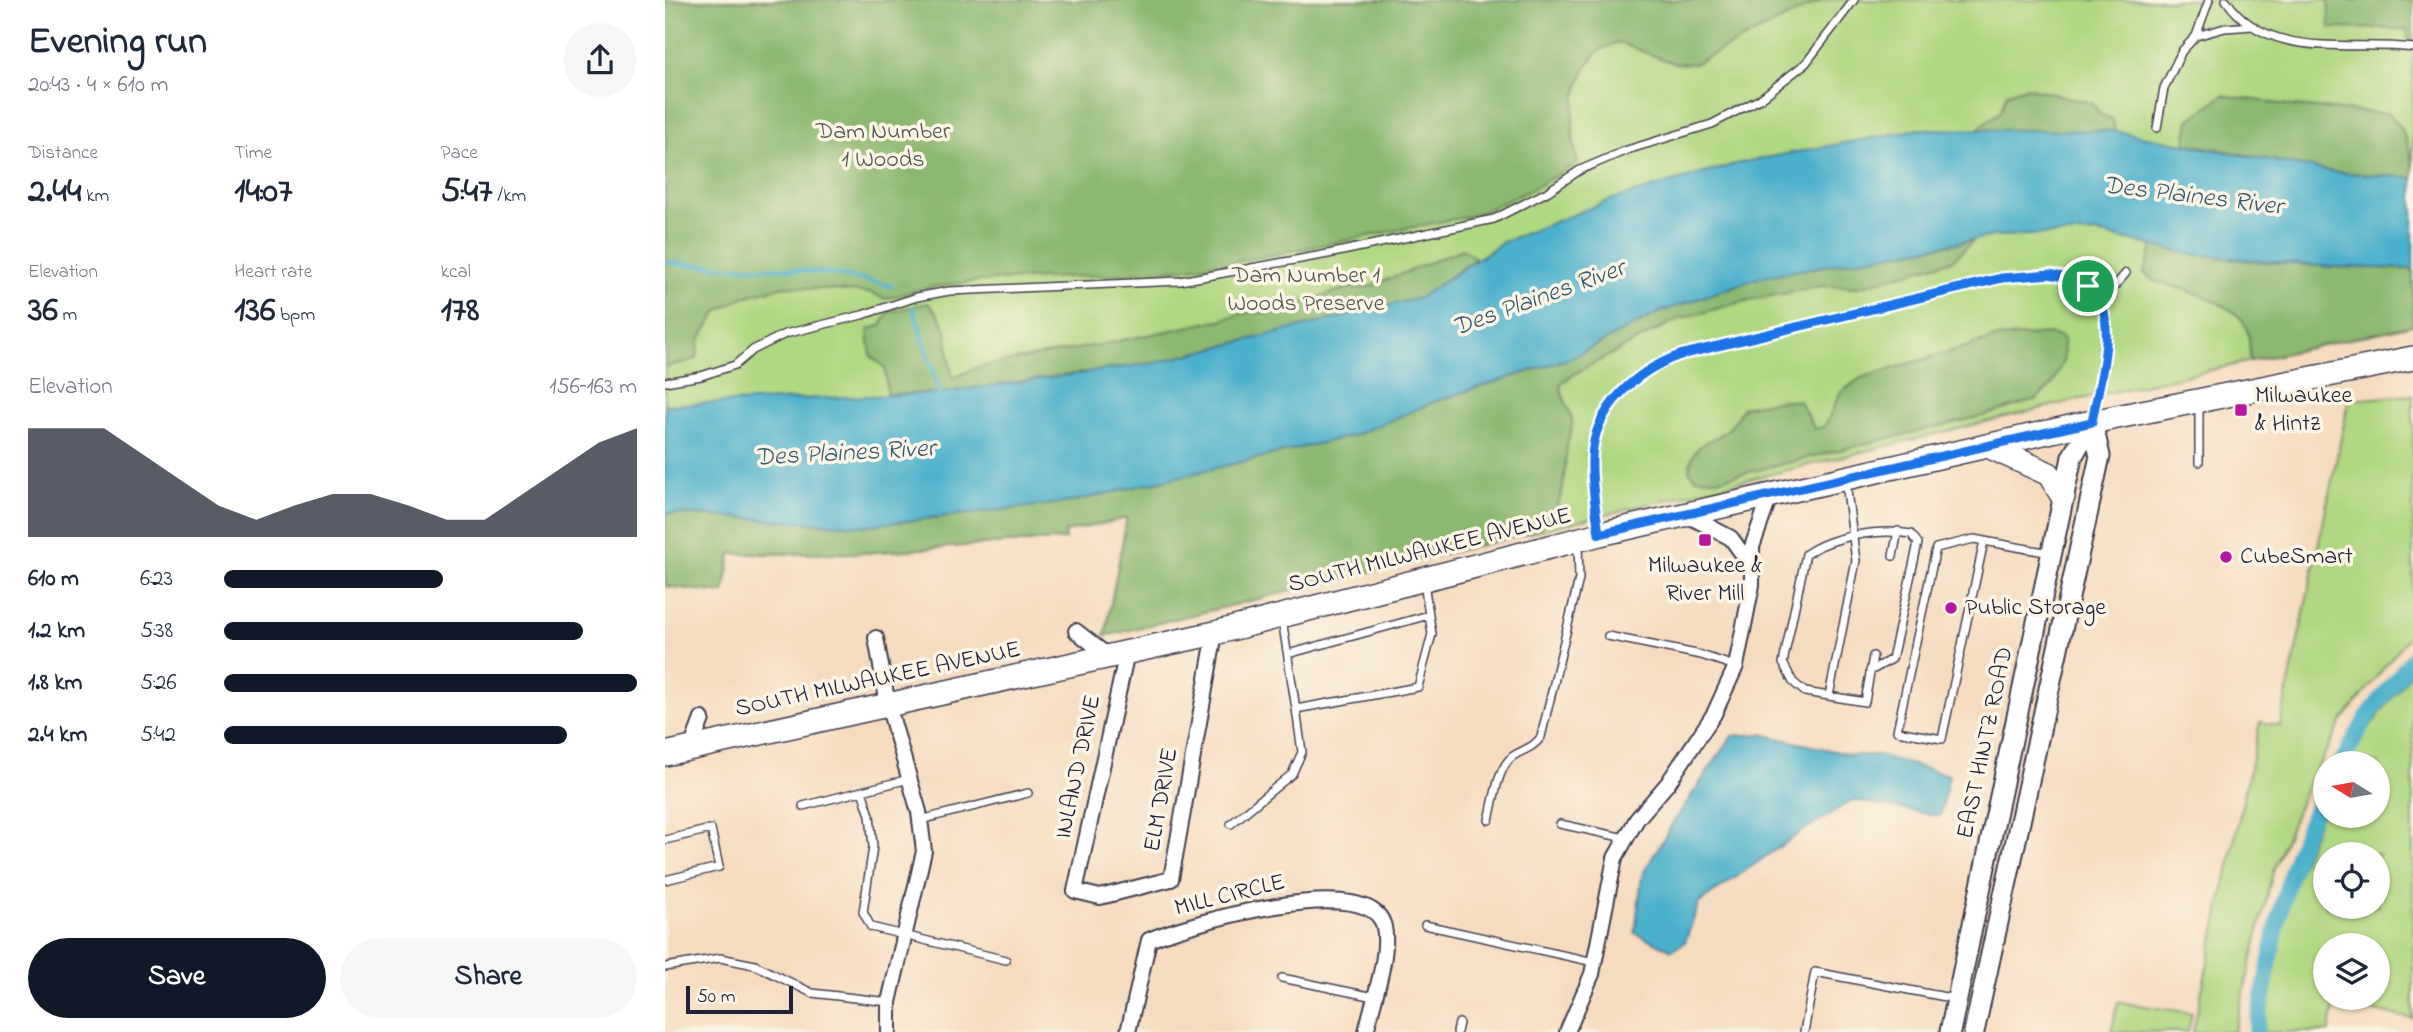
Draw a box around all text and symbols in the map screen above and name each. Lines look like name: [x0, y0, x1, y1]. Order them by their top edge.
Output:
text: Evening run: [28, 15, 207, 71]
button: share: [563, 23, 637, 97]
text: 20:43 · 4 × 610 m: [28, 69, 168, 102]
park label: Dam Number 1 Woods: [815, 115, 951, 178]
text: Distance: [28, 140, 98, 167]
text: Time: [234, 140, 272, 167]
text: Pace: [441, 140, 478, 167]
text: 2.44: [28, 167, 81, 218]
text: 14:07: [234, 167, 292, 218]
text: 5:47: [441, 167, 493, 218]
water label: Des Plaines River: [2101, 167, 2288, 227]
text: km: [81, 183, 109, 210]
text: /km: [493, 183, 526, 210]
water label: Des Plaines River: [1448, 249, 1633, 348]
pin: [2058, 256, 2118, 316]
text: Elevation: [28, 259, 98, 286]
text: Heart rate: [234, 259, 312, 286]
text: kcal: [441, 259, 471, 286]
park label: Dam Number 1 Woods Preserve: [1227, 259, 1385, 322]
icon: arrive: [2069, 267, 2107, 305]
text: 36: [28, 286, 58, 337]
text: 136: [234, 286, 275, 337]
text: 178: [441, 286, 479, 337]
text: m: [58, 302, 77, 329]
text: bpm: [275, 302, 315, 329]
text: Elevation: [28, 371, 113, 404]
text: 156–163 m: [549, 371, 637, 404]
place label: Milwaukee & Hintz: [2255, 379, 2353, 442]
marker: Milwaukee & Hintz: [2233, 402, 2249, 418]
water label: Des Plaines River: [754, 430, 939, 478]
street label: SOUTH MILWAUKEE AVENUE: [1285, 499, 1575, 603]
marker: Milwaukee & River Mill: [1697, 532, 1713, 548]
place label: CubeSmart: [2240, 540, 2353, 575]
place label: Milwaukee & River Mill: [1648, 549, 1762, 612]
marker: CubeSmart: [2218, 549, 2234, 565]
text: 610 m: [28, 563, 79, 596]
text: 6:23: [140, 563, 173, 596]
place label: Public Storage: [1965, 591, 2106, 626]
marker: Public Storage: [1943, 600, 1959, 616]
text: 1.2 km: [28, 615, 85, 648]
text: 5:38: [140, 615, 173, 648]
street label: SOUTH MILWAUKEE AVENUE: [732, 633, 1024, 727]
street label: EAST HINTZ ROAD: [1949, 644, 2023, 842]
text: 1.8 km: [28, 667, 82, 700]
text: 5:26: [140, 667, 177, 700]
street label: INLAND DRIVE: [1047, 692, 1111, 842]
text: 2.4 km: [28, 719, 87, 752]
text: 5:42: [140, 719, 176, 752]
street label: ELM DRIVE: [1136, 745, 1188, 855]
north arrow: [2313, 751, 2391, 828]
map controls: [2313, 751, 2390, 1010]
button: locate: [2313, 842, 2390, 919]
street label: MILL CIRCLE: [1171, 865, 1289, 927]
button: layers: [2313, 933, 2390, 1010]
button: Save: [28, 938, 326, 1018]
button: Share: [340, 938, 637, 1018]
scale bar: [686, 983, 793, 1015]
text: 50 m: [697, 984, 736, 1011]

